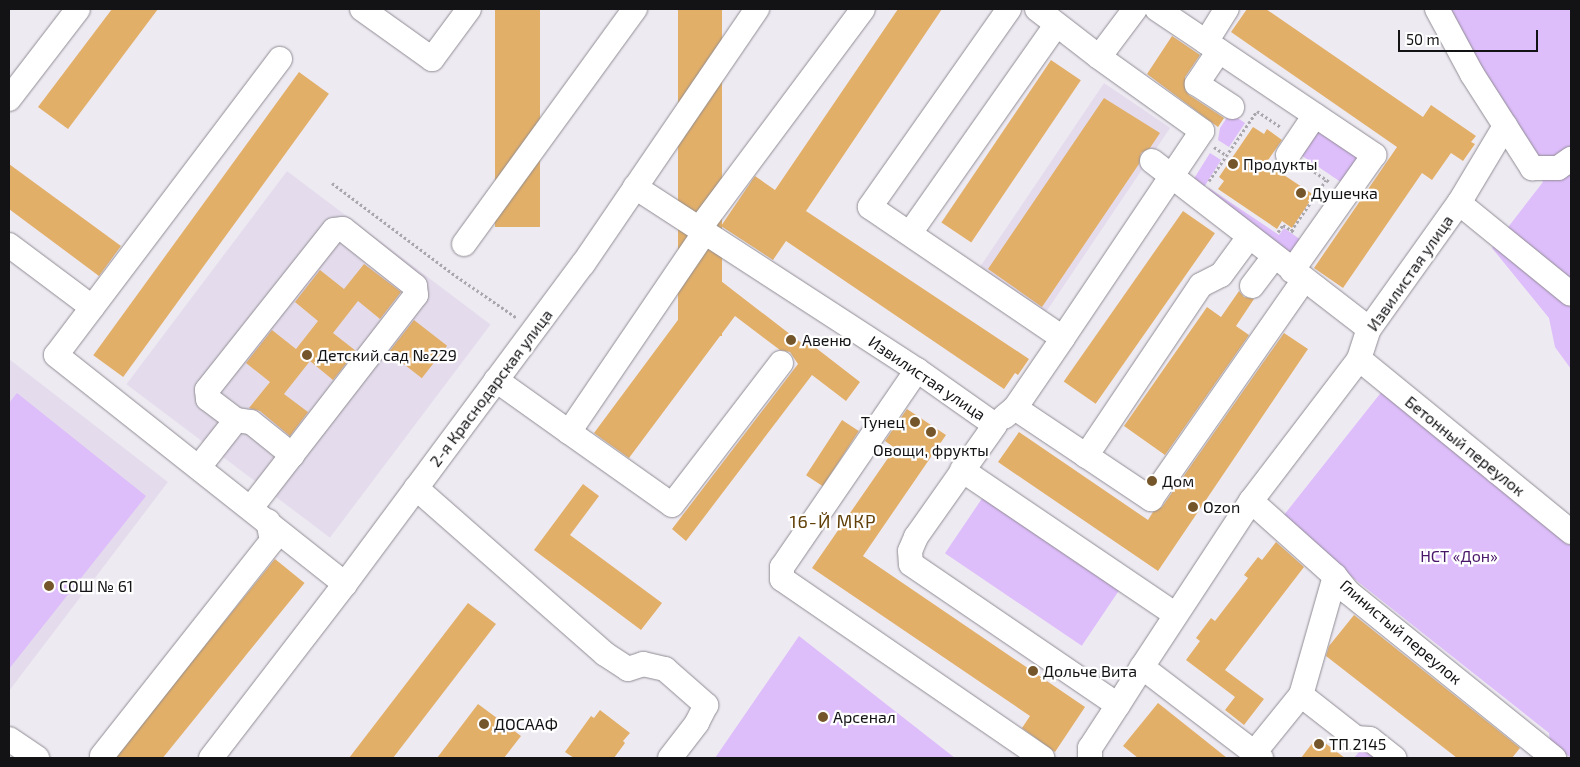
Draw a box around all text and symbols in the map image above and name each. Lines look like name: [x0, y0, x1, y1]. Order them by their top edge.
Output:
scale bar: [1400, 20, 1540, 52]
text: 50 m: [1406, 30, 1440, 48]
place label: Продукты: [1243, 154, 1318, 174]
marker: Продукты: [1227, 158, 1239, 170]
place label: Душечка: [1311, 183, 1378, 203]
marker: Душечка: [1295, 187, 1307, 199]
street label: Извилистая улица: [1363, 211, 1457, 335]
street label: 2-я Краснодарская улица: [426, 306, 556, 470]
place label: Авеню: [802, 330, 851, 350]
street label: Извилистая улица: [865, 332, 989, 424]
marker: Авеню: [784, 333, 798, 347]
place label: Детский сад №229: [317, 345, 457, 365]
marker: Детский сад №229: [301, 349, 313, 361]
street label: Бетонный переулок: [1401, 392, 1529, 500]
place label: Тунец: [861, 412, 905, 432]
marker: Тунец: [909, 416, 921, 428]
marker: Овощи, фрукты: [925, 426, 937, 438]
place label: Овощи, фрукты: [873, 440, 989, 460]
place label: Дом: [1162, 471, 1194, 491]
marker: Дом: [1146, 475, 1158, 487]
place label: Ozon: [1203, 497, 1240, 517]
marker: Ozon: [1187, 501, 1199, 513]
district label: 16-Й МКР: [788, 510, 878, 532]
park label: НСТ «Дон»: [1420, 546, 1498, 566]
place label: СОШ № 61: [59, 576, 133, 596]
street label: Глинистый переулок: [1336, 576, 1466, 688]
marker: СОШ № 61: [43, 580, 55, 592]
place label: Дольче Вита: [1043, 661, 1137, 681]
marker: Дольче Вита: [1027, 665, 1039, 677]
place label: Арсенал: [833, 707, 896, 727]
marker: Арсенал: [817, 711, 829, 723]
place label: ДОСААФ: [494, 714, 558, 734]
marker: ДОСААФ: [478, 718, 490, 730]
place label: ТП 2145: [1329, 734, 1386, 754]
marker: ТП 2145: [1313, 738, 1325, 750]

